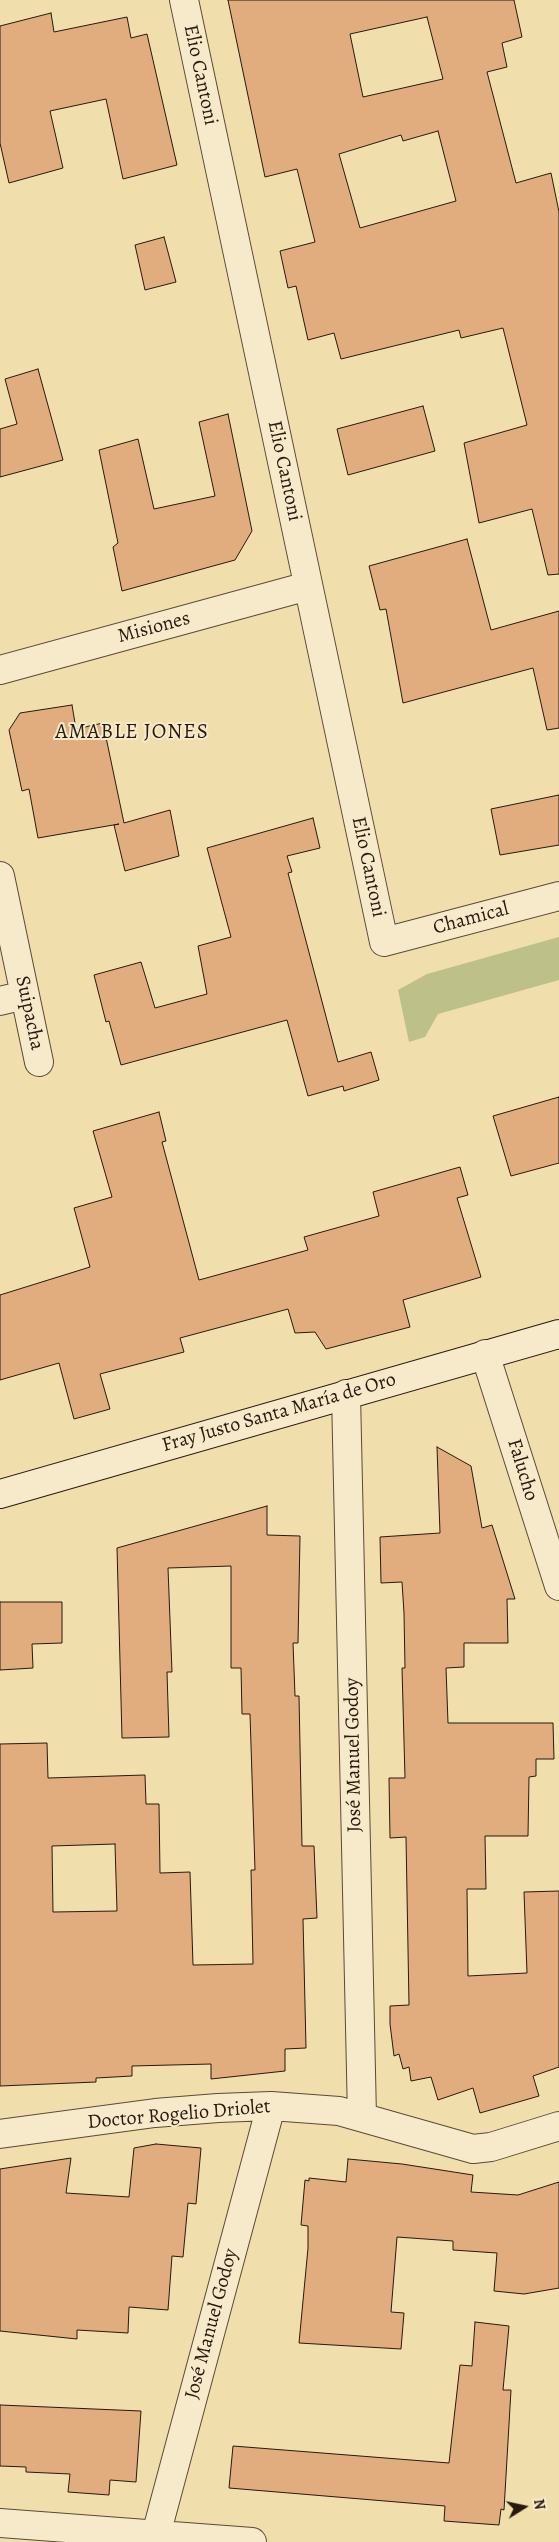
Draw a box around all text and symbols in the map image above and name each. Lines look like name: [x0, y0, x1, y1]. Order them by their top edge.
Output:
street label: Elio Cantoni: [178, 23, 222, 127]
street label: Elio Cantoni: [262, 419, 306, 523]
street label: Misiones: [115, 607, 193, 649]
district label: AMABLE JONES: [54, 720, 210, 746]
street label: Elio Cantoni: [346, 815, 390, 919]
street label: Chamical: [431, 897, 511, 941]
street label: Suipacha: [9, 974, 49, 1052]
street label: Fray Justo Santa María de Oro: [159, 1368, 399, 1458]
street label: Falucho: [501, 1436, 543, 1504]
street label: José Manuel Godoy: [341, 1678, 367, 1832]
street label: Doctor Rogelio Driolet: [87, 2095, 271, 2135]
street label: José Manuel Godoy: [180, 2246, 244, 2402]
north arrow: [499, 2482, 549, 2532]
text: N: [529, 2498, 550, 2511]

